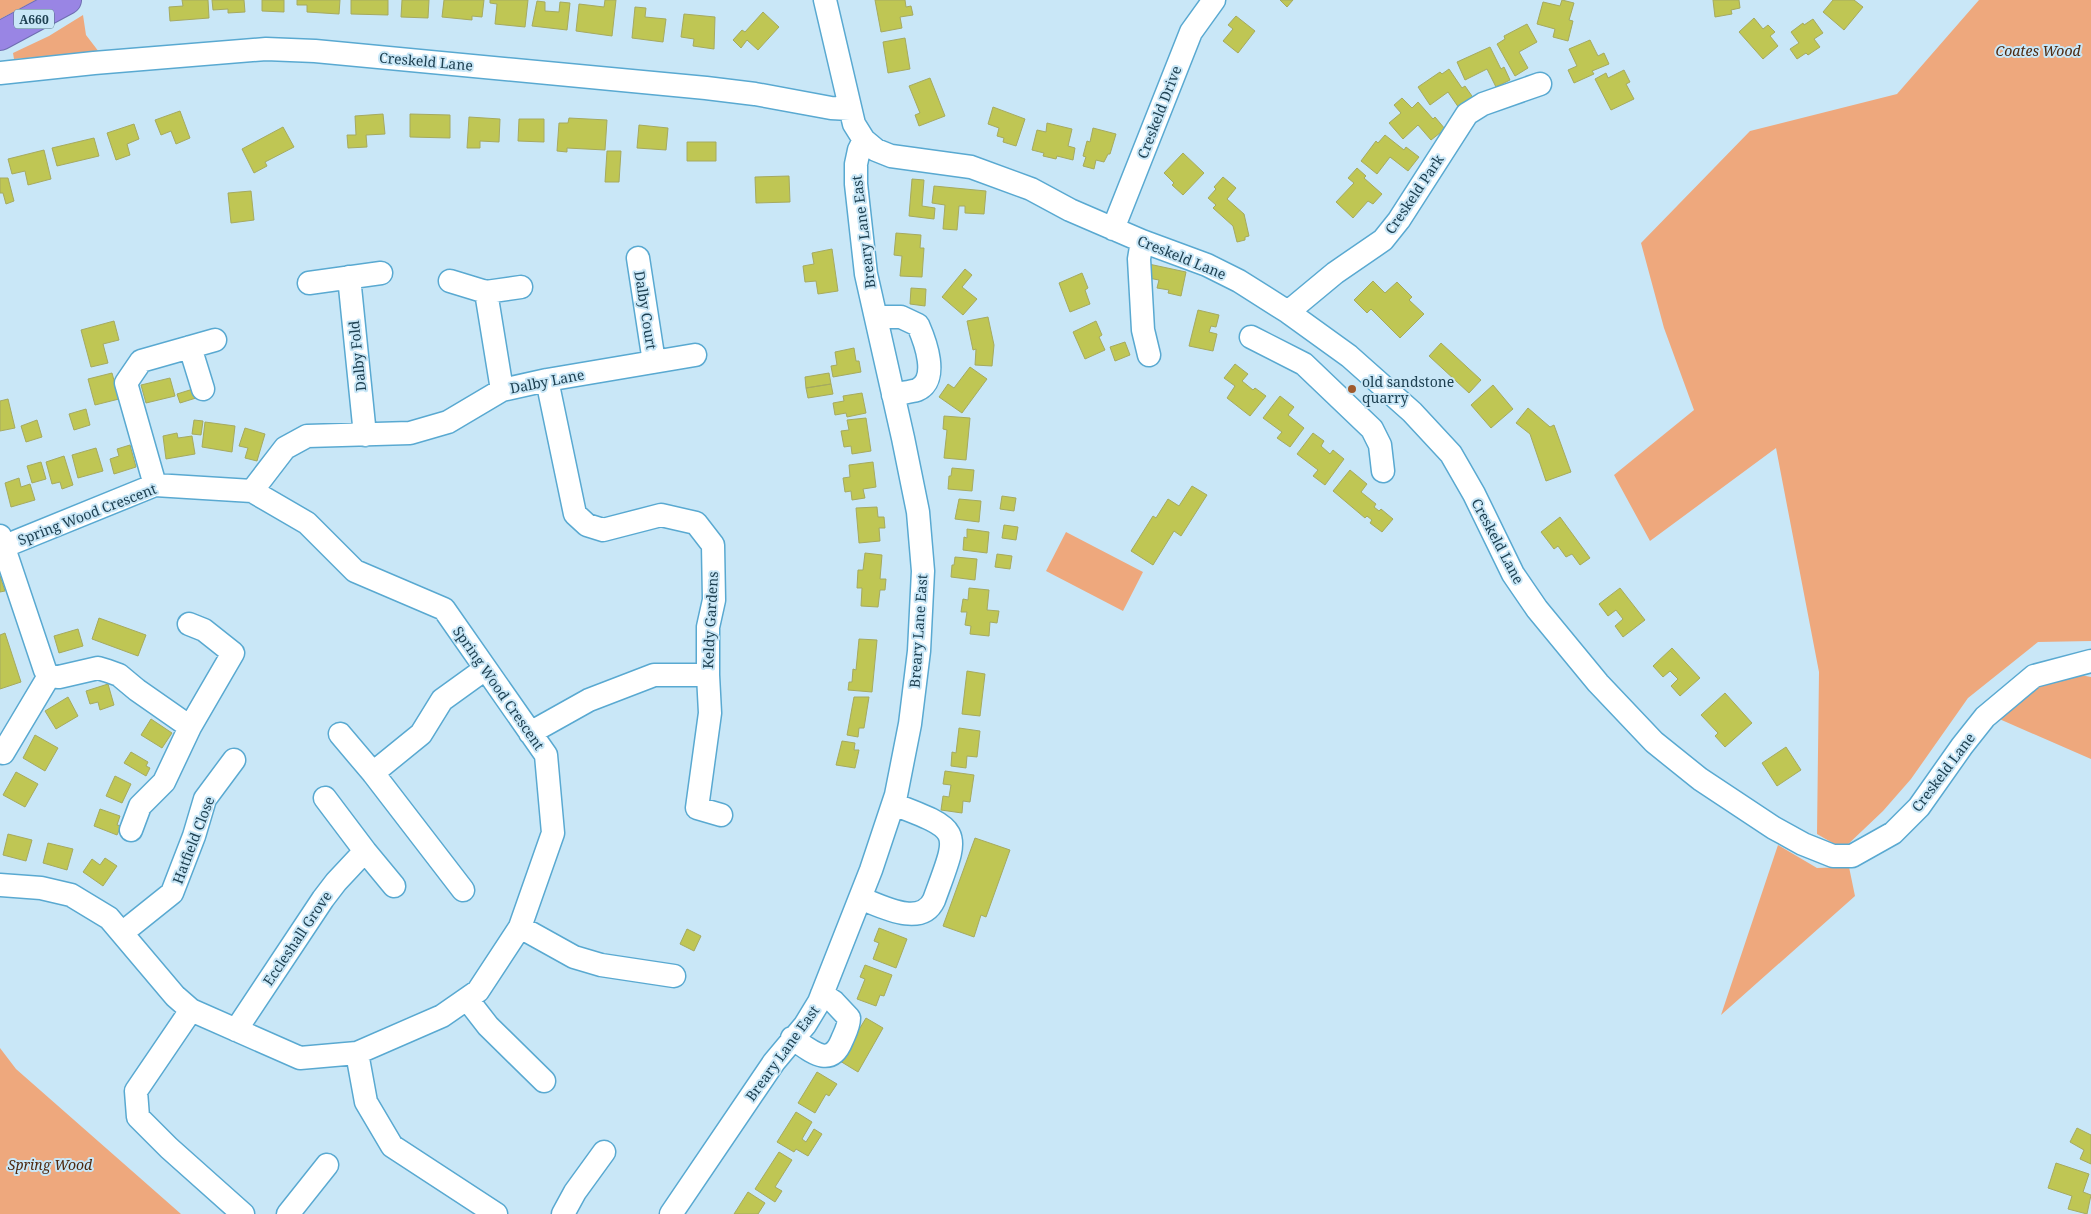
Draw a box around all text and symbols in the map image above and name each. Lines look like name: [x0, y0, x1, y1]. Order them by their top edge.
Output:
road number: A660: [14, 10, 54, 28]
park label: Coates Wood: [1995, 41, 2081, 60]
street label: Creskeld Lane: [378, 47, 474, 75]
street label: Creskeld Drive: [1133, 63, 1185, 161]
street label: Creskeld Park: [1380, 150, 1448, 237]
street label: Breary Lane East: [847, 174, 879, 290]
street label: Creskeld Lane: [1135, 231, 1229, 283]
street label: Dalby Court: [630, 269, 662, 351]
street label: Dalby Fold: [344, 319, 370, 392]
street label: Dalby Lane: [508, 364, 586, 398]
place label: old sandstone quarry: [1362, 372, 1454, 407]
marker: old sandstone quarry: [1346, 383, 1358, 395]
street label: Spring Wood Crescent: [15, 479, 159, 549]
street label: Creskeld Lane: [1468, 495, 1528, 587]
street label: Keldy Gardens: [698, 571, 722, 669]
street label: Breary Lane East: [905, 573, 931, 688]
street label: Spring Wood Crescent: [449, 622, 549, 754]
street label: Creskeld Lane: [1907, 729, 1979, 815]
street label: Hatfield Close: [168, 794, 218, 886]
street label: Eccleshall Grove: [258, 887, 336, 989]
street label: Breary Lane East: [741, 1001, 823, 1105]
park label: Spring Wood: [8, 1155, 93, 1174]

